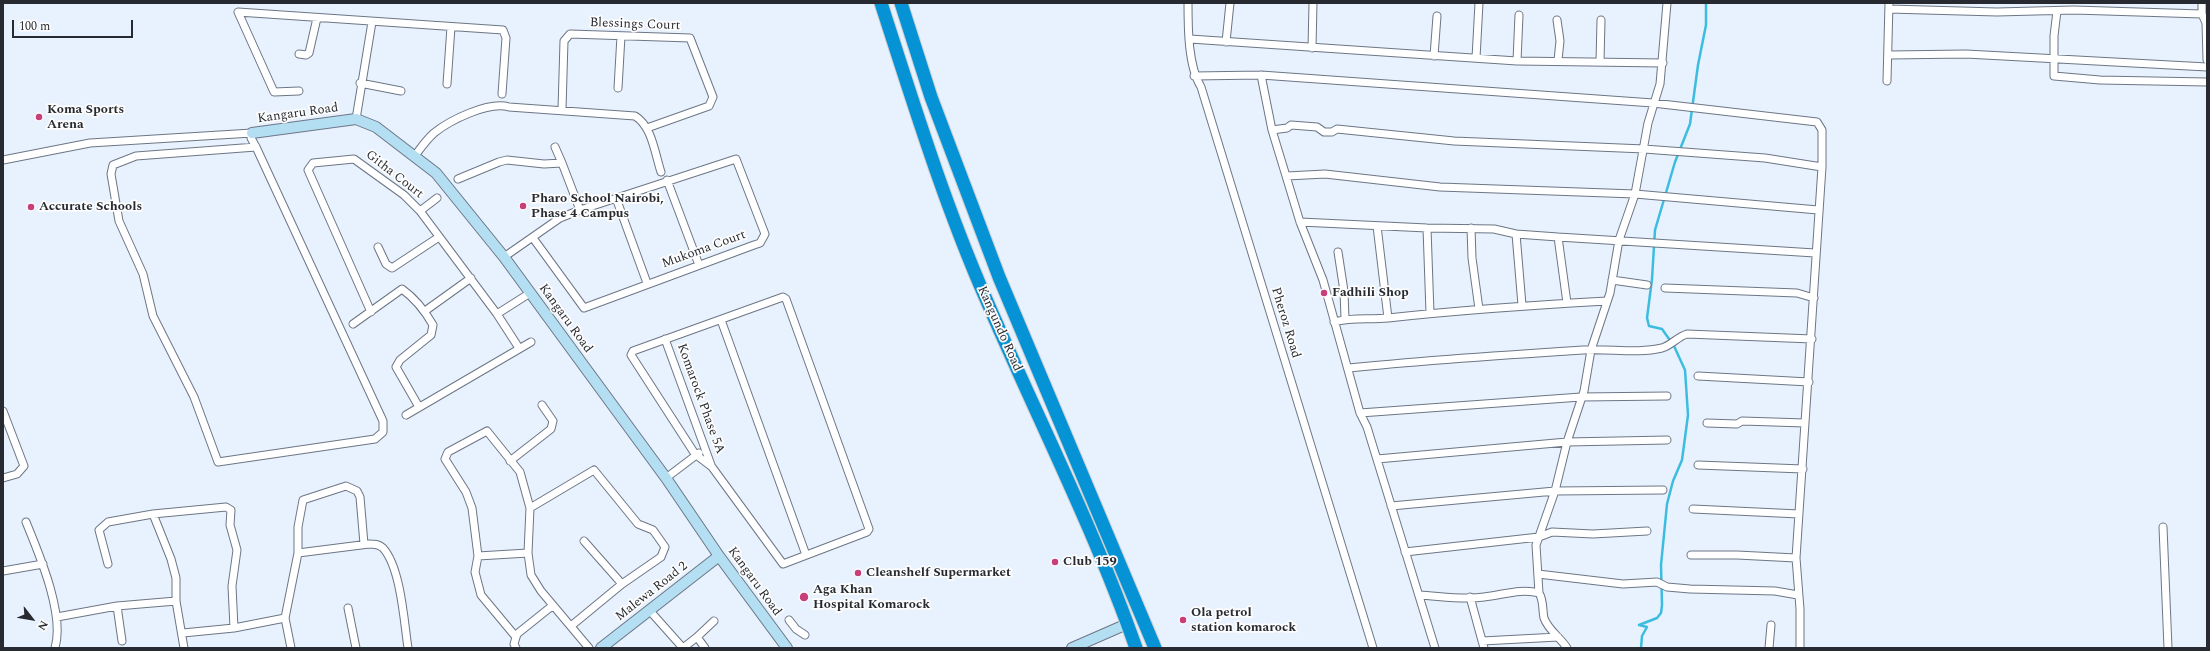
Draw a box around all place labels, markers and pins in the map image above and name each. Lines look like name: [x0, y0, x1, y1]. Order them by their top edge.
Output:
place label: Koma Sports Arena: [47, 102, 124, 133]
marker: Koma Sports Arena: [34, 112, 44, 122]
place label: Pharo School Nairobi, Phase 4 Campus: [531, 191, 664, 222]
place label: Accurate Schools: [39, 199, 142, 215]
marker: Pharo School Nairobi, Phase 4 Campus: [518, 201, 528, 211]
marker: Accurate Schools: [26, 202, 36, 212]
place label: Fadhili Shop: [1332, 285, 1409, 301]
marker: Fadhili Shop: [1319, 288, 1329, 298]
place label: Club 159: [1063, 554, 1117, 570]
marker: Club 159: [1050, 557, 1060, 567]
place label: Cleanshelf Supermarket: [866, 565, 1011, 581]
marker: Cleanshelf Supermarket: [853, 568, 863, 578]
place label: Aga Khan Hospital Komarock: [813, 582, 930, 613]
marker: Aga Khan Hospital Komarock: [798, 591, 810, 603]
place label: Ola petrol station komarock: [1191, 605, 1296, 636]
marker: Ola petrol station komarock: [1178, 615, 1188, 625]

